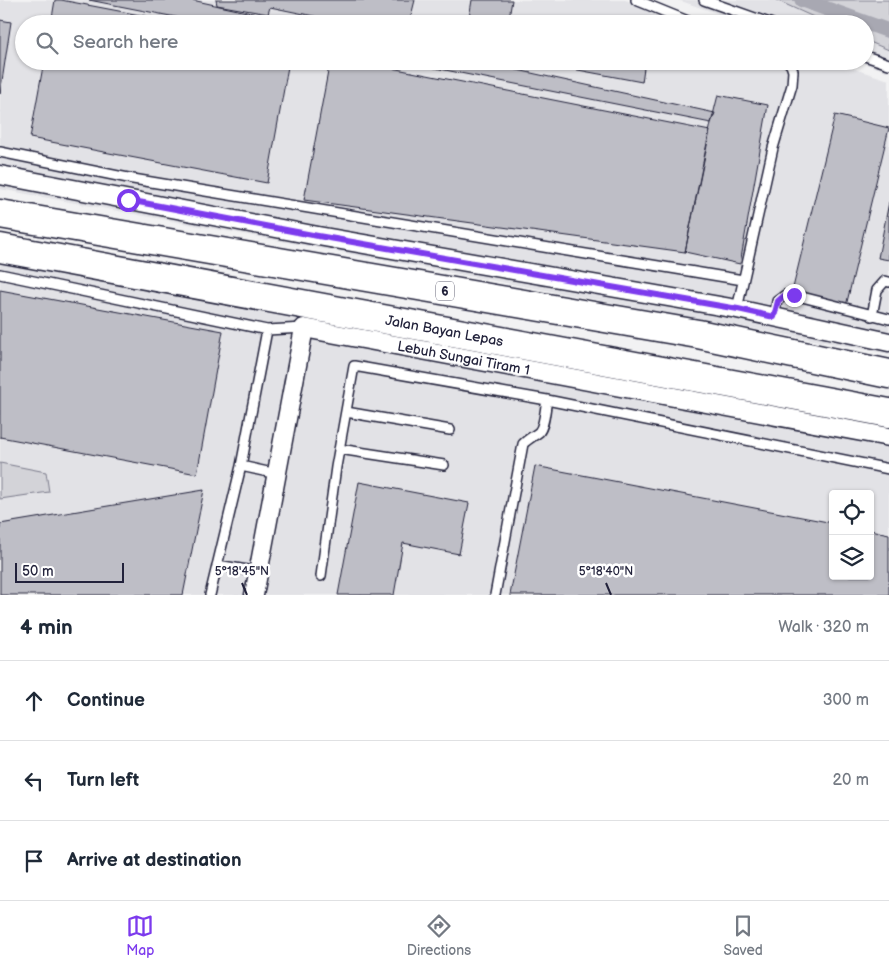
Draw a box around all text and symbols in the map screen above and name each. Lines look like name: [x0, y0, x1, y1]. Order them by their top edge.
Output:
search box: [15, 15, 874, 70]
icon: search: [33, 29, 61, 57]
text: Search here: [73, 31, 178, 54]
route start: [117, 189, 140, 212]
road number: 6: [436, 282, 454, 300]
route end: [783, 284, 806, 307]
street label: Jalan Bayan Lepas: [384, 312, 505, 350]
street label: Lebuh Sungai Tiram 1: [396, 338, 531, 379]
map controls: [829, 490, 874, 580]
button: locate: [829, 490, 874, 535]
button: layers: [829, 535, 874, 580]
scale bar: [15, 560, 124, 583]
text: 50 m: [22, 563, 54, 580]
text: 5°18'45"N: [215, 564, 269, 579]
text: 5°18'40"N: [579, 564, 633, 579]
text: 4 min: [20, 615, 73, 640]
text: Walk · 320 m: [778, 618, 869, 637]
icon: ahead: [20, 687, 48, 715]
text: Continue: [67, 689, 145, 712]
text: 300 m: [823, 691, 869, 710]
icon: left: [20, 767, 48, 795]
text: Turn left: [67, 769, 139, 792]
text: 20 m: [833, 771, 869, 790]
icon: arrive: [20, 847, 48, 875]
text: Arrive at destination: [67, 849, 242, 872]
tab: Map: [126, 912, 154, 959]
tab: Directions: [407, 912, 471, 959]
tab: Saved: [723, 912, 763, 959]

